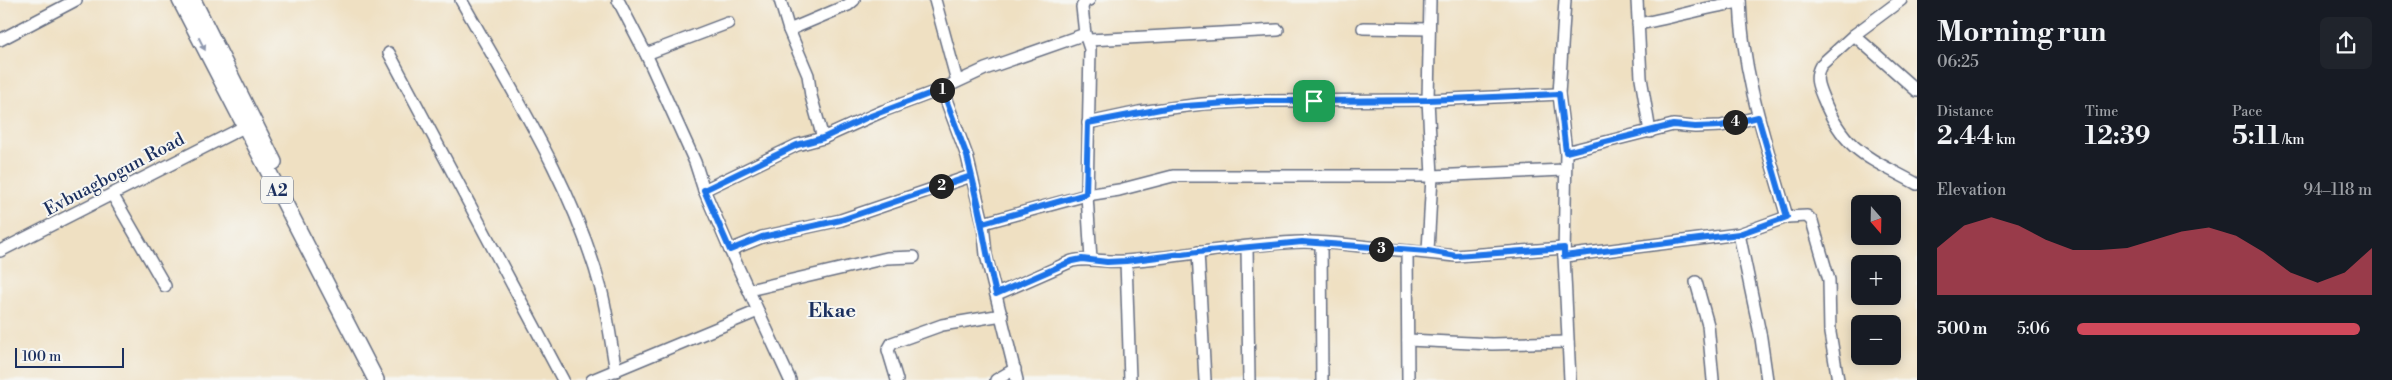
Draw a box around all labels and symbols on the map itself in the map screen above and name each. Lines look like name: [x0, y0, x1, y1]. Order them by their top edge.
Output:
one-way arrow: [198, 36, 206, 51]
pin: 1: [930, 78, 954, 102]
pin: [1293, 80, 1335, 122]
pin: 4: [1722, 110, 1748, 134]
street label: Evbuagbogun Road: [40, 127, 189, 221]
pin: 2: [928, 174, 954, 198]
road number: A2: [261, 176, 293, 204]
north arrow: [1851, 195, 1901, 245]
pin: 3: [1368, 236, 1394, 262]
district label: Ekae: [808, 299, 856, 324]
scale bar: [15, 345, 124, 368]

